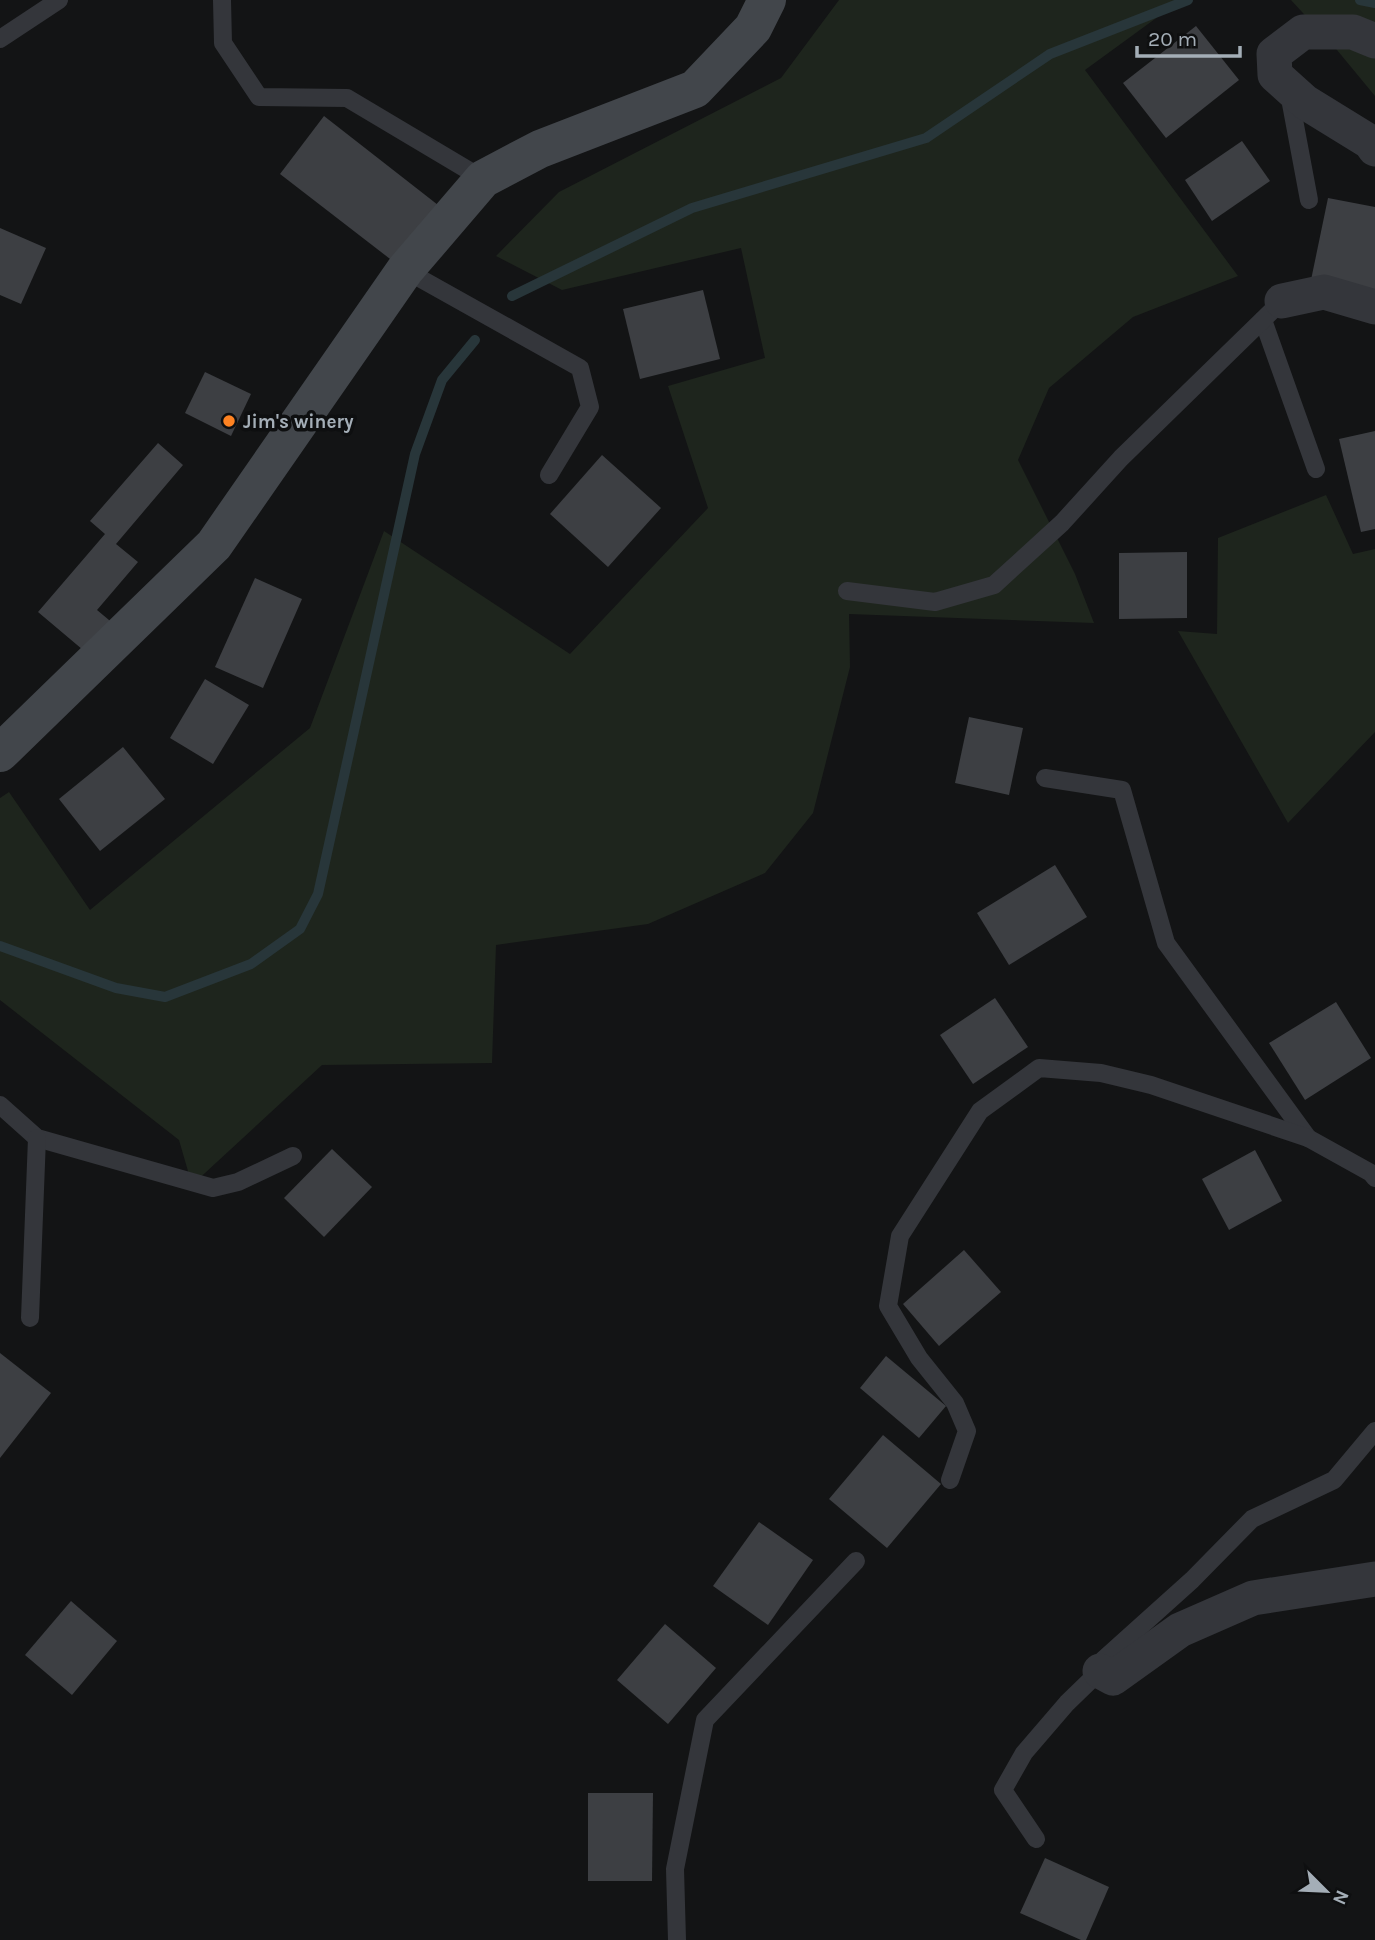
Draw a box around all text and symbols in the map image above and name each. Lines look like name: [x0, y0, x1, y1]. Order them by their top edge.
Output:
scale bar: [1137, 14, 1240, 58]
text: 20 m: [1148, 27, 1197, 51]
place label: Jim's winery: [243, 411, 354, 433]
marker: Jim's winery: [221, 413, 237, 429]
north arrow: [1291, 1856, 1361, 1926]
text: N: [1328, 1887, 1353, 1908]

